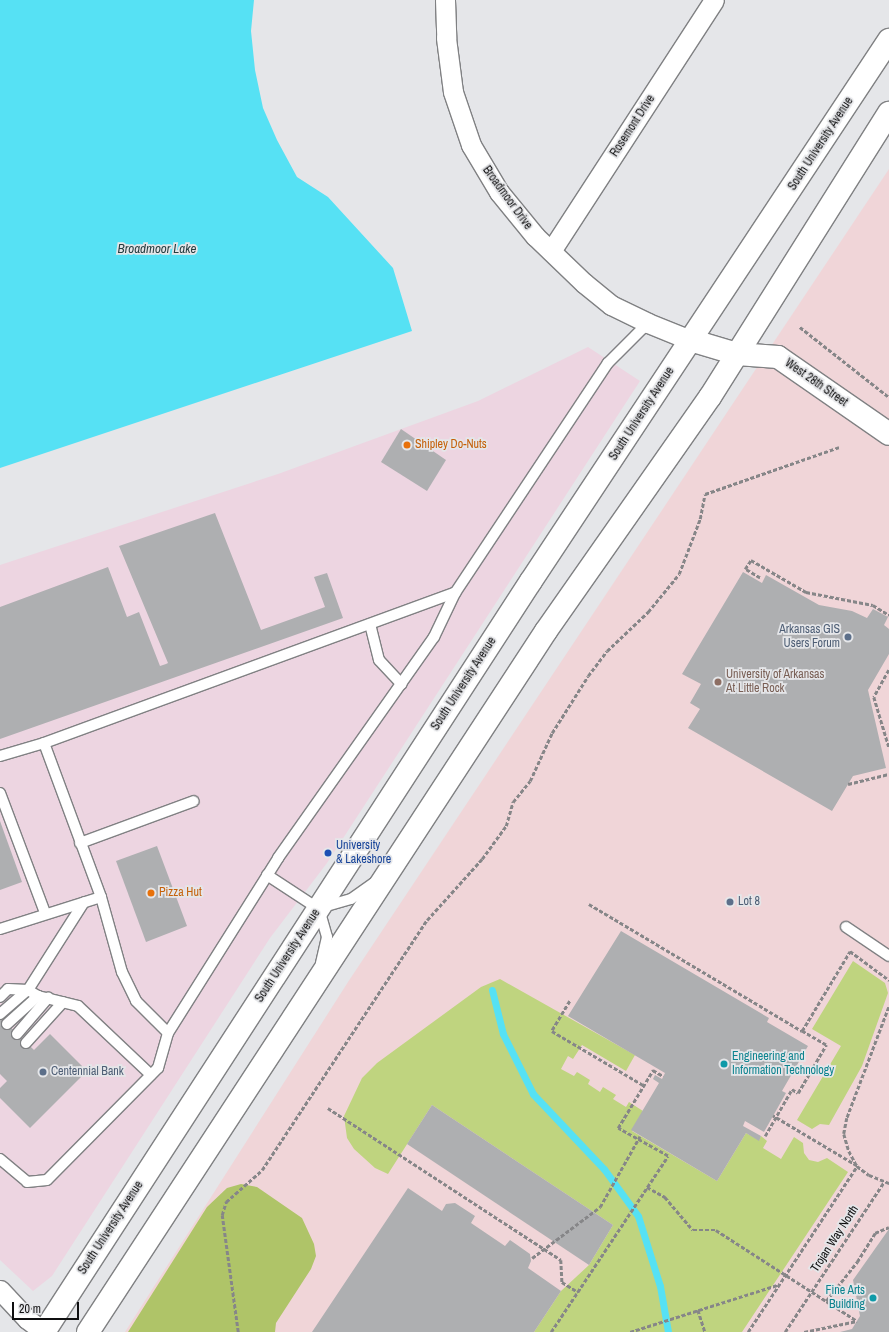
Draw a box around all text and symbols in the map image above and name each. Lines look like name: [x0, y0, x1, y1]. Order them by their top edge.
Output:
street label: Rosemont Drive: [608, 92, 658, 160]
street label: South University Avenue: [785, 95, 857, 193]
street label: Broadmoor Drive: [479, 163, 535, 233]
water label: Broadmoor Lake: [118, 241, 196, 257]
street label: West 28th Street: [782, 356, 850, 410]
street label: South University Avenue: [606, 365, 678, 463]
place label: Shipley Do-Nuts: [415, 438, 487, 452]
marker: Shipley Do-Nuts: [402, 440, 412, 450]
place label: Arkansas GIS Users Forum: [779, 623, 840, 651]
marker: Arkansas GIS Users Forum: [843, 632, 853, 642]
street label: South University Avenue: [428, 635, 500, 733]
place label: University of Arkansas At Little Rock: [726, 668, 825, 696]
marker: University of Arkansas At Little Rock: [713, 677, 723, 687]
place label: University & Lakeshore: [336, 839, 391, 867]
marker: University & Lakeshore: [323, 848, 333, 858]
place label: Pizza Hut: [159, 886, 202, 900]
marker: Pizza Hut: [146, 888, 156, 898]
place label: Lot 8: [738, 895, 760, 909]
marker: Lot 8: [725, 897, 735, 907]
street label: South University Avenue: [252, 907, 324, 1005]
place label: Engineering and Information Technology: [732, 1050, 834, 1078]
marker: Engineering and Information Technology: [719, 1059, 729, 1069]
place label: Centennial Bank: [51, 1065, 124, 1079]
marker: Centennial Bank: [38, 1067, 48, 1077]
street label: South University Avenue: [75, 1179, 147, 1277]
street label: Trojan Way North: [808, 1203, 862, 1275]
place label: Fine Arts Building: [825, 1284, 865, 1312]
marker: Fine Arts Building: [868, 1293, 878, 1303]
scale bar: [14, 1294, 81, 1320]
text: 20 m: [19, 1301, 41, 1317]

